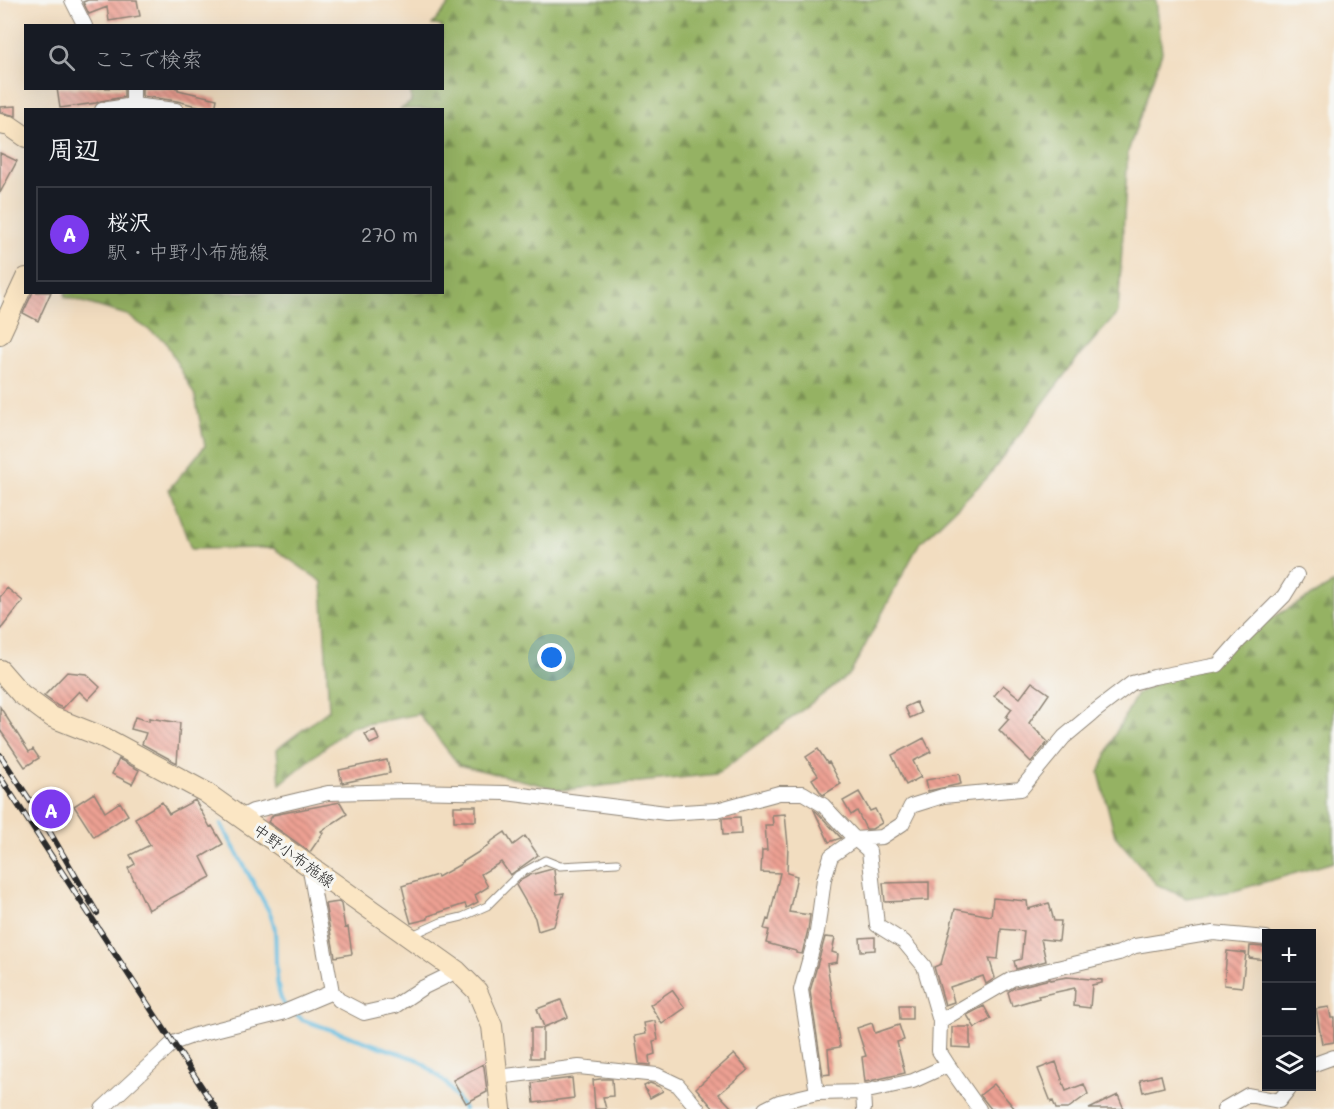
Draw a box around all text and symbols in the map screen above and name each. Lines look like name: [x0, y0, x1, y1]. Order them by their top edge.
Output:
search box: [24, 24, 444, 90]
icon: search: [45, 41, 78, 74]
text: ここで検索: [93, 44, 203, 73]
text: 周辺: [48, 132, 100, 166]
text: 桜沢: [107, 207, 151, 236]
text: A: [63, 221, 76, 247]
text: 270 m: [361, 221, 418, 247]
text: 駅 · 中野小布施線: [107, 238, 269, 264]
your location: [537, 643, 566, 672]
pin: A: [32, 786, 70, 832]
street label: 中野小布施線: [249, 818, 339, 891]
map controls: [1262, 929, 1316, 1091]
button: +: [1262, 929, 1316, 983]
button: −: [1262, 983, 1316, 1037]
button: layers: [1262, 1037, 1316, 1091]

